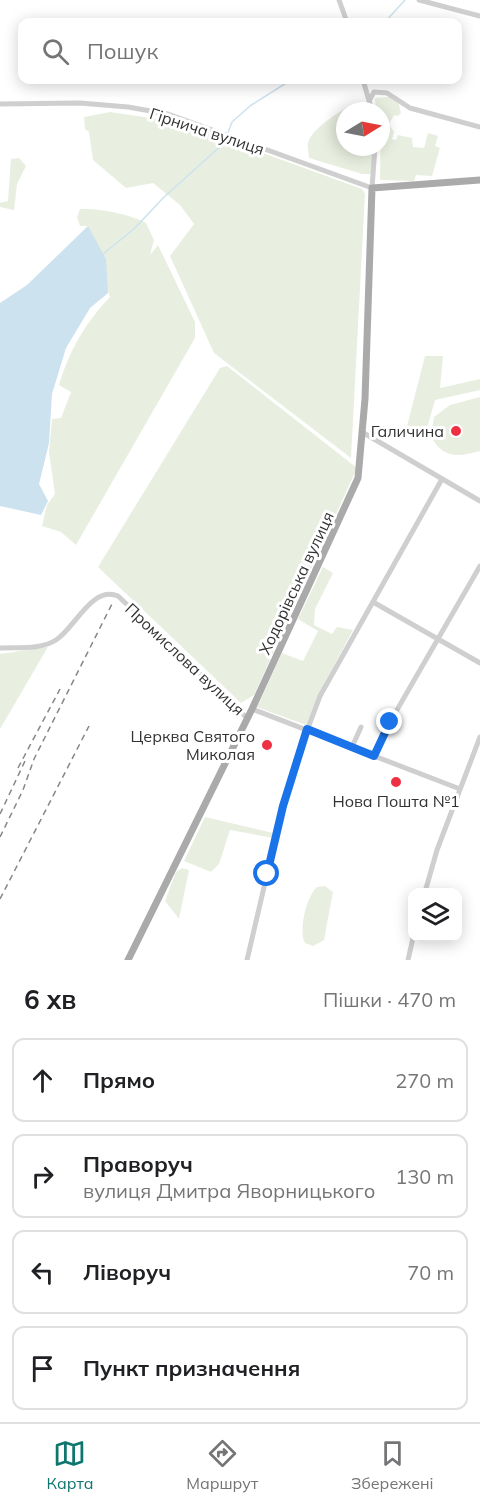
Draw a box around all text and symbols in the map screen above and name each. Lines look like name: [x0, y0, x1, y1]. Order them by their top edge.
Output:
search box: [18, 18, 462, 84]
icon: search: [39, 35, 72, 68]
text: Пошук: [87, 37, 158, 65]
north arrow: [336, 102, 390, 156]
street label: Гірнича вулиця: [147, 103, 267, 159]
place label: Галичина: [371, 421, 444, 441]
marker: Галичина: [449, 424, 463, 438]
street label: Ходорівська вулиця: [254, 508, 338, 658]
street label: Промислова вулиця: [121, 599, 249, 719]
route end: [376, 708, 402, 734]
place label: Церква Святого Миколая: [130, 726, 255, 764]
marker: Церква Святого Миколая: [260, 738, 274, 752]
marker: Нова Пошта №1: [389, 775, 403, 789]
place label: Нова Пошта №1: [332, 791, 460, 811]
route start: [253, 860, 279, 886]
map controls: [408, 888, 462, 942]
button: layers: [408, 888, 462, 942]
text: 6 хв: [24, 983, 76, 1016]
text: Пішки · 470 m: [323, 987, 456, 1012]
icon: ahead: [26, 1064, 59, 1097]
text: Прямо: [83, 1066, 155, 1094]
text: 270 m: [395, 1068, 454, 1093]
text: Праворуч: [83, 1150, 193, 1178]
icon: right: [26, 1160, 59, 1193]
text: 130 m: [395, 1164, 454, 1189]
text: вулиця Дмитра Яворницького: [83, 1178, 375, 1203]
icon: left: [26, 1256, 59, 1289]
text: Ліворуч: [83, 1258, 171, 1286]
text: 70 m: [407, 1260, 454, 1285]
icon: arrive: [26, 1352, 59, 1385]
text: Пункт призначення: [83, 1354, 300, 1382]
tab: Карта: [46, 1437, 93, 1493]
tab: Маршрут: [186, 1437, 258, 1493]
tab: Збережені: [351, 1437, 434, 1493]

